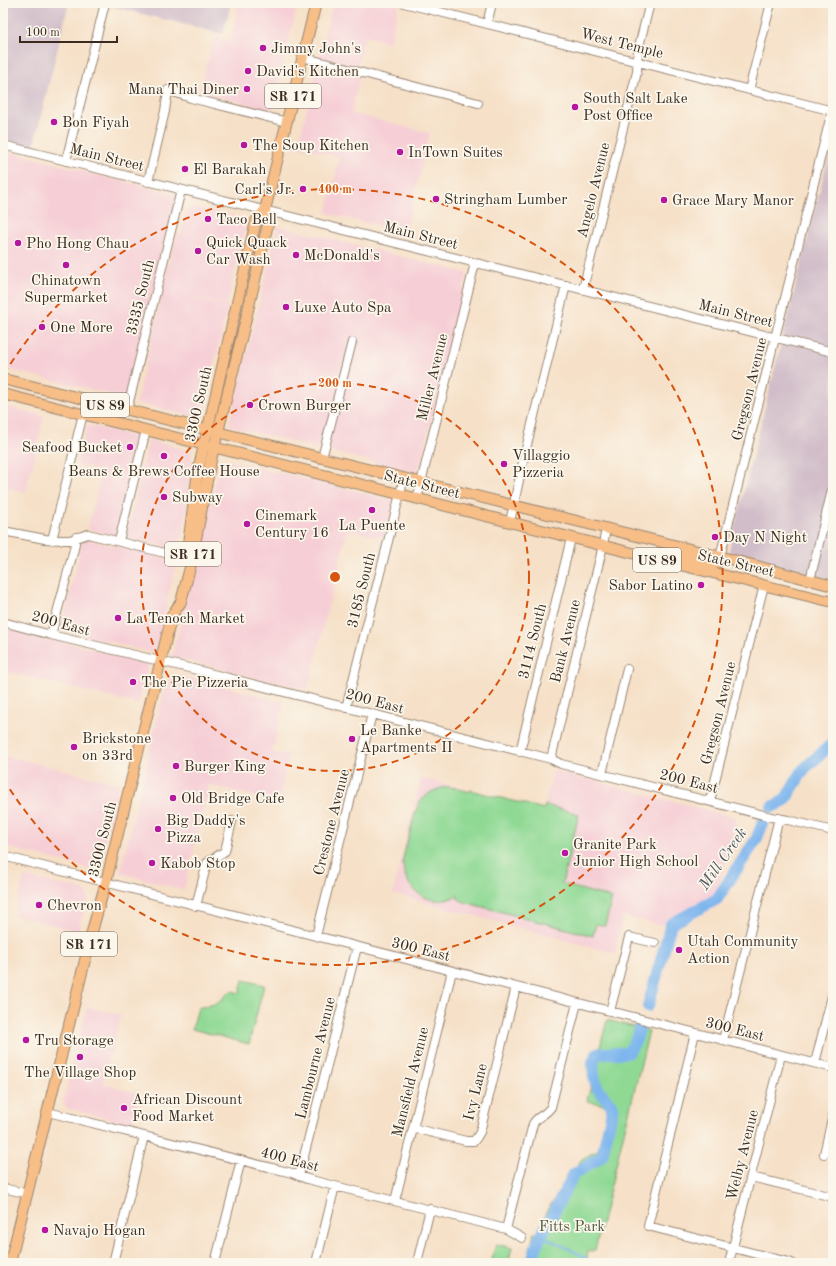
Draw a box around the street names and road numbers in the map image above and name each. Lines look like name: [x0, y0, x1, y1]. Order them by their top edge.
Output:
street label: West Temple: [579, 27, 665, 62]
road number: SR 171: [265, 84, 321, 108]
street label: Angelo Avenue: [575, 141, 614, 240]
street label: Main Street: [68, 142, 145, 175]
street label: Main Street: [382, 220, 459, 253]
street label: 3335 South: [125, 258, 158, 337]
street label: Main Street: [697, 298, 774, 331]
street label: Miller Avenue: [415, 332, 452, 423]
street label: Gregson Avenue: [730, 336, 771, 443]
street label: 3300 South: [183, 365, 215, 444]
road number: US 89: [81, 393, 129, 417]
street label: State Street: [382, 469, 461, 502]
road number: SR 171: [165, 542, 221, 566]
road number: US 89: [633, 548, 681, 572]
street label: State Street: [696, 548, 775, 581]
street label: 3185 South: [346, 551, 379, 630]
street label: Bank Avenue: [549, 598, 584, 685]
street label: 3114 South: [517, 602, 550, 681]
street label: 200 East: [30, 609, 91, 639]
street label: Gregson Avenue: [699, 660, 740, 767]
street label: 200 East: [344, 687, 405, 717]
street label: Crestone Avenue: [312, 768, 353, 877]
street label: 200 East: [658, 768, 719, 797]
street label: 3300 South: [87, 800, 120, 879]
road number: SR 171: [61, 932, 117, 956]
street label: 300 East: [390, 936, 451, 965]
street label: Lambourne Avenue: [294, 996, 339, 1121]
street label: 300 East: [704, 1016, 765, 1045]
street label: Mansfield Avenue: [390, 1026, 432, 1139]
street label: Ivy Lane: [462, 1062, 491, 1123]
street label: Welby Avenue: [725, 1108, 762, 1202]
street label: 400 East: [259, 1145, 320, 1175]

